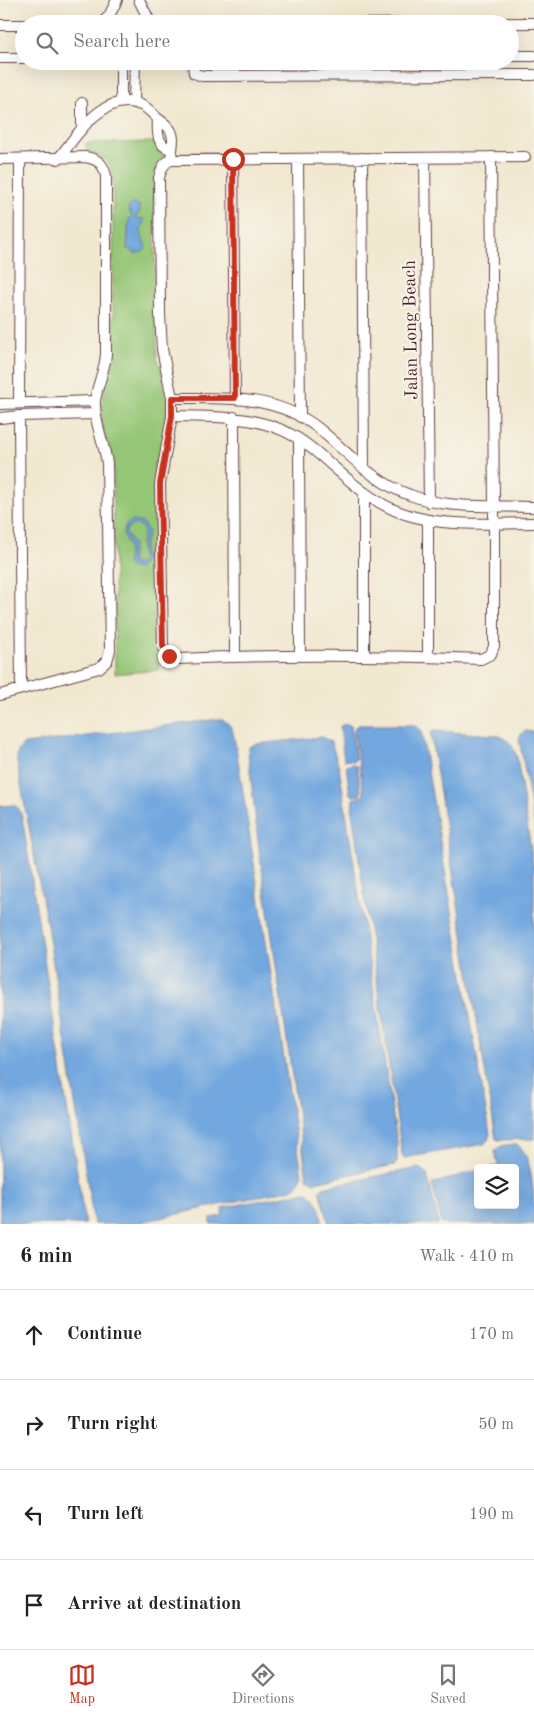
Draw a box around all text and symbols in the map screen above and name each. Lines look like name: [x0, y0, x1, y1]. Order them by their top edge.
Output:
search box: [15, 15, 519, 70]
icon: search: [33, 29, 61, 57]
text: Search here: [73, 33, 170, 52]
route start: [222, 148, 245, 171]
street label: Jalan Long Beach: [401, 260, 421, 400]
route end: [158, 645, 181, 668]
map controls: [474, 1164, 519, 1209]
button: layers: [474, 1164, 519, 1209]
text: 6 min: [20, 1246, 73, 1267]
text: Walk · 410 m: [419, 1249, 514, 1265]
icon: ahead: [20, 1321, 48, 1349]
text: Continue: [67, 1325, 142, 1344]
text: 170 m: [469, 1327, 514, 1343]
icon: right: [20, 1411, 48, 1439]
text: Turn right: [67, 1415, 157, 1434]
text: 50 m: [478, 1417, 514, 1433]
icon: left: [20, 1501, 48, 1529]
text: Turn left: [67, 1505, 144, 1524]
text: 190 m: [469, 1507, 514, 1523]
icon: arrive: [20, 1591, 48, 1619]
text: Arrive at destination: [67, 1595, 241, 1614]
tab: Map: [68, 1661, 96, 1708]
tab: Directions: [232, 1661, 294, 1708]
tab: Saved: [430, 1661, 466, 1708]

